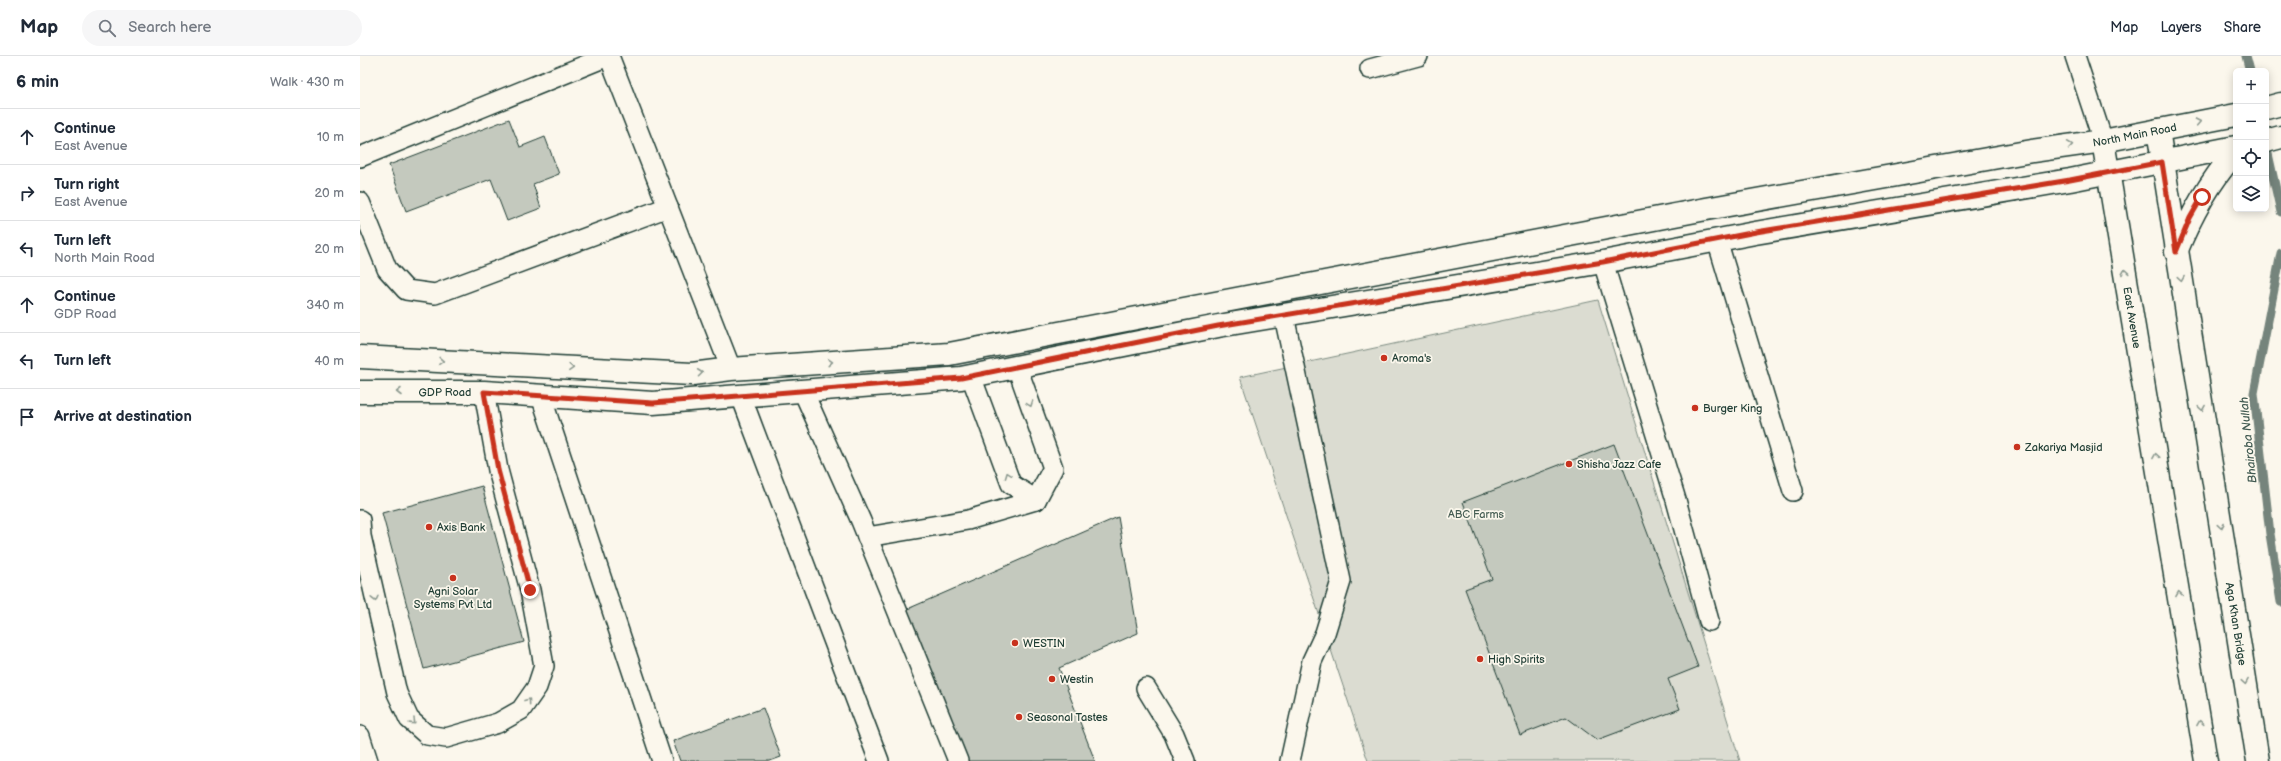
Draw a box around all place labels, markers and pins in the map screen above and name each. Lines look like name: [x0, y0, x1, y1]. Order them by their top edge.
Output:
place label: Aroma's: [1392, 352, 1432, 365]
marker: Aroma's: [1379, 353, 1389, 363]
place label: Burger King: [1703, 402, 1762, 415]
marker: Burger King: [1690, 403, 1700, 413]
place label: Zakariya Masjid: [2024, 441, 2102, 454]
marker: Zakariya Masjid: [2012, 442, 2022, 452]
place label: Shisha Jazz Cafe: [1577, 458, 1662, 471]
marker: Shisha Jazz Cafe: [1564, 459, 1574, 469]
place label: Axis Bank: [437, 521, 486, 534]
marker: Axis Bank: [424, 522, 434, 532]
marker: Agni Solar Systems Pvt Ltd: [448, 573, 458, 583]
place label: Agni Solar Systems Pvt Ltd: [414, 585, 492, 611]
place label: WESTIN: [1023, 637, 1065, 650]
marker: WESTIN: [1010, 638, 1020, 648]
place label: High Spirits: [1488, 653, 1545, 666]
marker: High Spirits: [1475, 654, 1485, 664]
place label: Westin: [1060, 673, 1094, 686]
marker: Westin: [1047, 674, 1057, 684]
place label: Seasonal Tastes: [1027, 711, 1108, 724]
marker: Seasonal Tastes: [1014, 712, 1024, 722]

